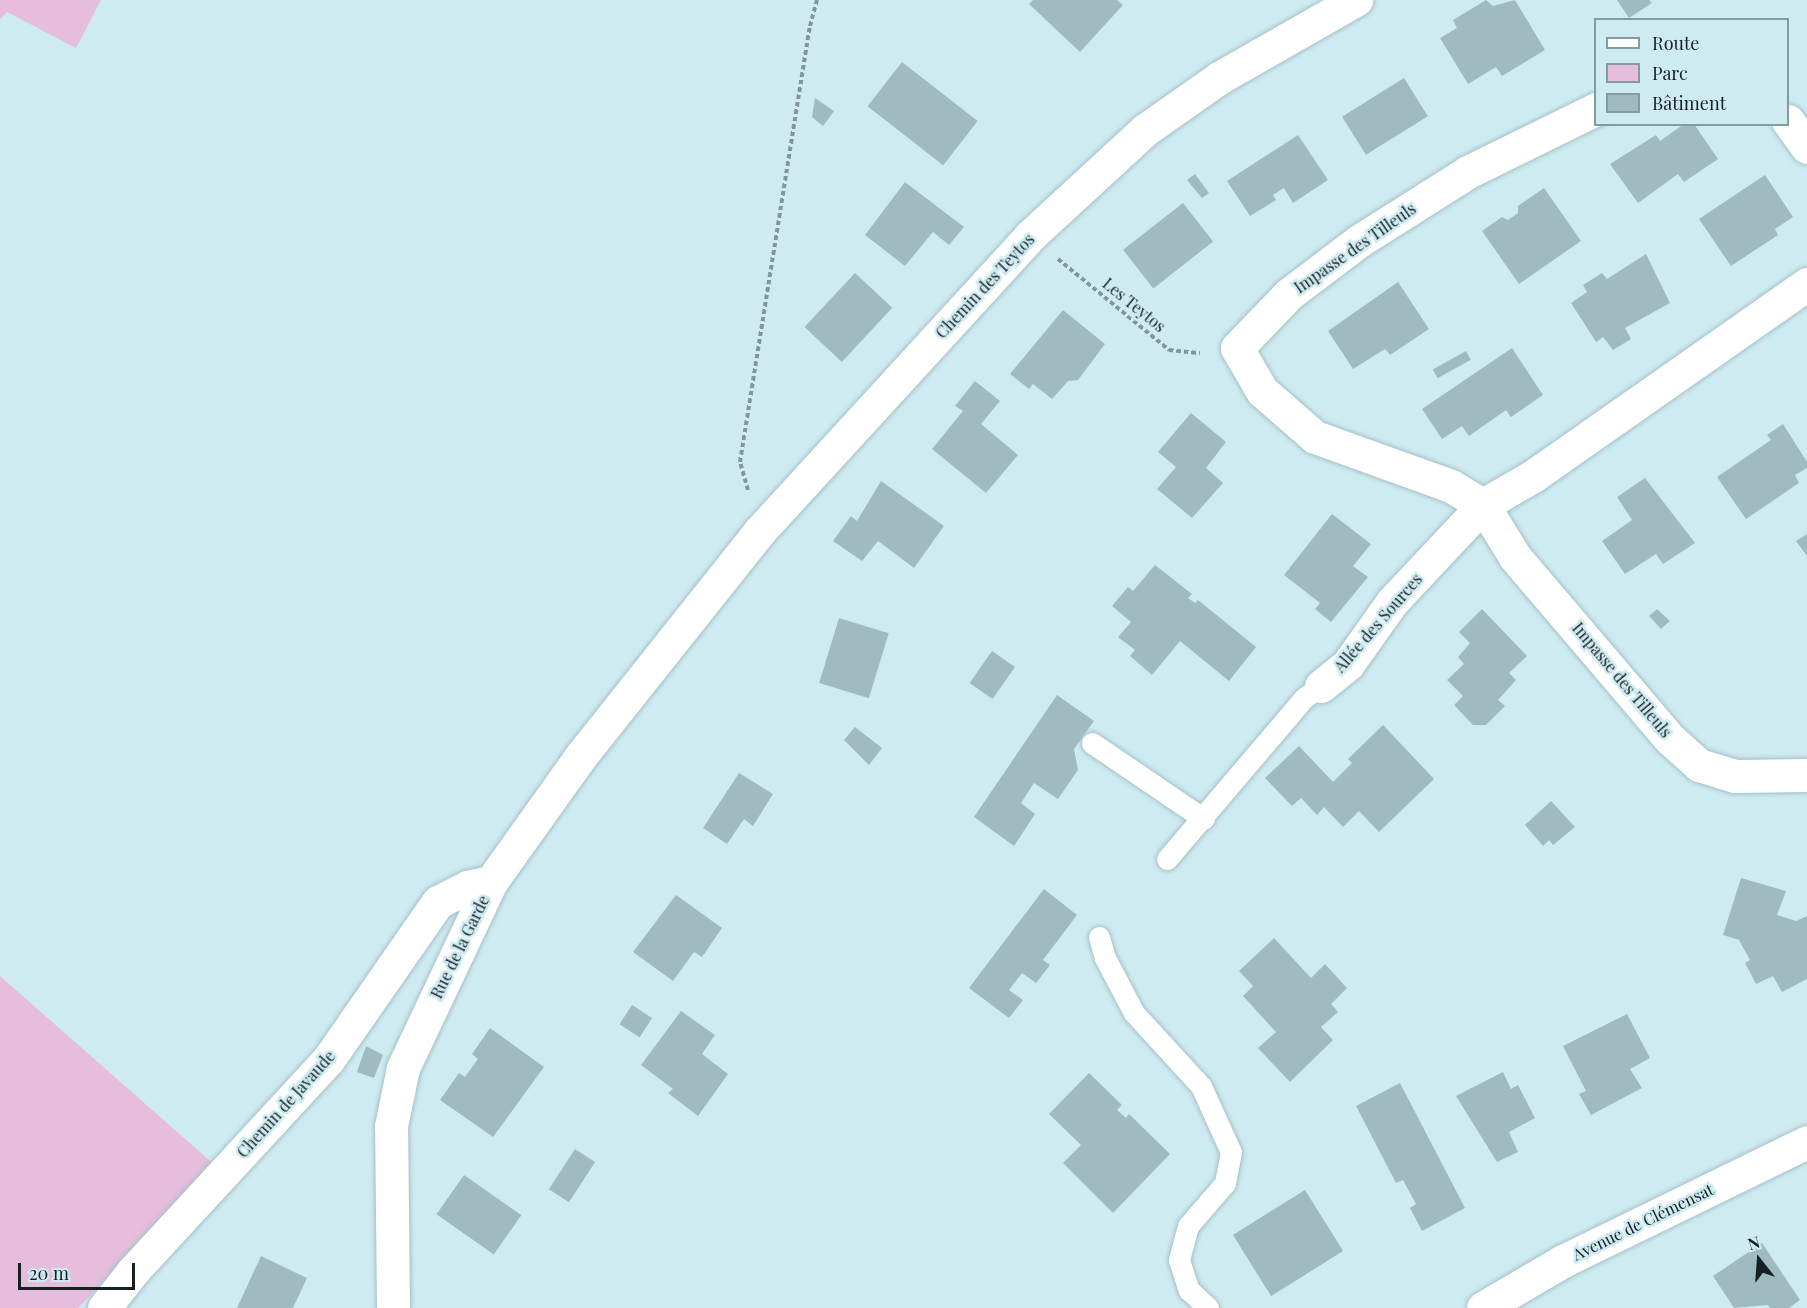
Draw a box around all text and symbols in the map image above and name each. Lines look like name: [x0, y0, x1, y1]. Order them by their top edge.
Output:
legend: [1594, 18, 1789, 126]
text: Route: [1652, 31, 1699, 55]
text: Parc: [1652, 61, 1688, 85]
text: Bâtiment: [1652, 91, 1726, 115]
street label: Impasse des Tilleuls: [1290, 199, 1420, 297]
street label: Chemin des Teytos: [931, 230, 1039, 342]
street label: Les Teytos: [1099, 274, 1169, 336]
street label: Allée des Sources: [1330, 570, 1426, 676]
street label: Impasse des Tilleuls: [1568, 618, 1676, 742]
street label: Rue de la Garde: [427, 892, 493, 1002]
street label: Chemin de Javaude: [233, 1047, 339, 1161]
street label: Avenue de Clémensat: [1569, 1180, 1717, 1264]
north arrow: [1729, 1230, 1789, 1290]
text: N: [1745, 1231, 1762, 1254]
scale bar: [21, 1251, 138, 1289]
text: 20 m: [29, 1261, 69, 1285]

